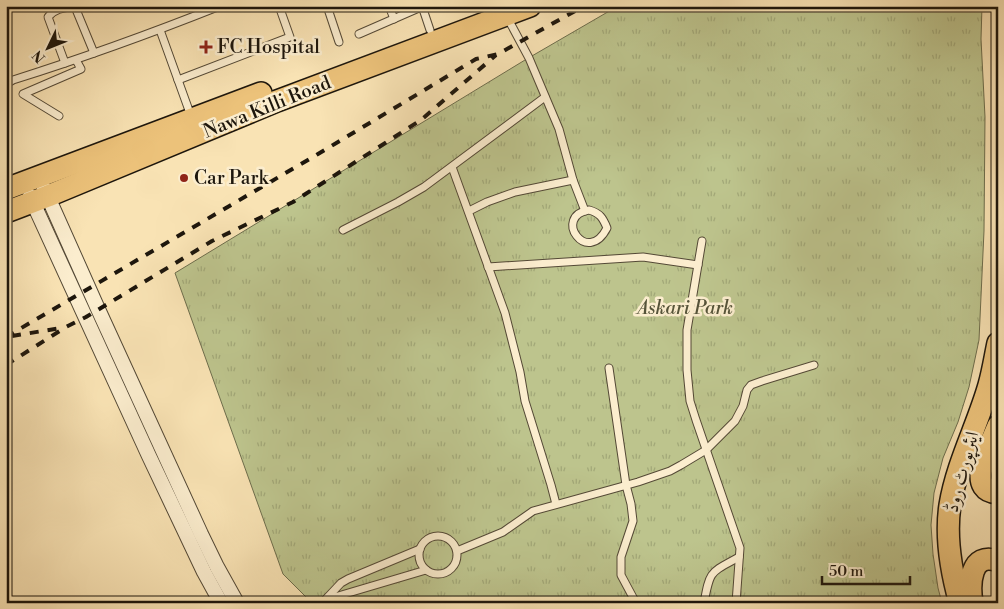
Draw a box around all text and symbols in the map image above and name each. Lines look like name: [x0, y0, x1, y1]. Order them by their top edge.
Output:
north arrow: [22, 22, 72, 72]
place label: FC Hospital: [217, 35, 320, 59]
marker: FC Hospital: [199, 40, 213, 54]
text: N: [29, 46, 50, 66]
street label: Nawa Killi Road: [200, 70, 335, 144]
place label: Car Park: [194, 166, 269, 190]
marker: Car Park: [178, 172, 190, 184]
park label: Askari Park: [635, 296, 733, 320]
street label: ایئرپورٹ روڈ: [940, 429, 985, 515]
scale bar: [822, 554, 909, 586]
text: 50 m: [829, 562, 863, 581]

